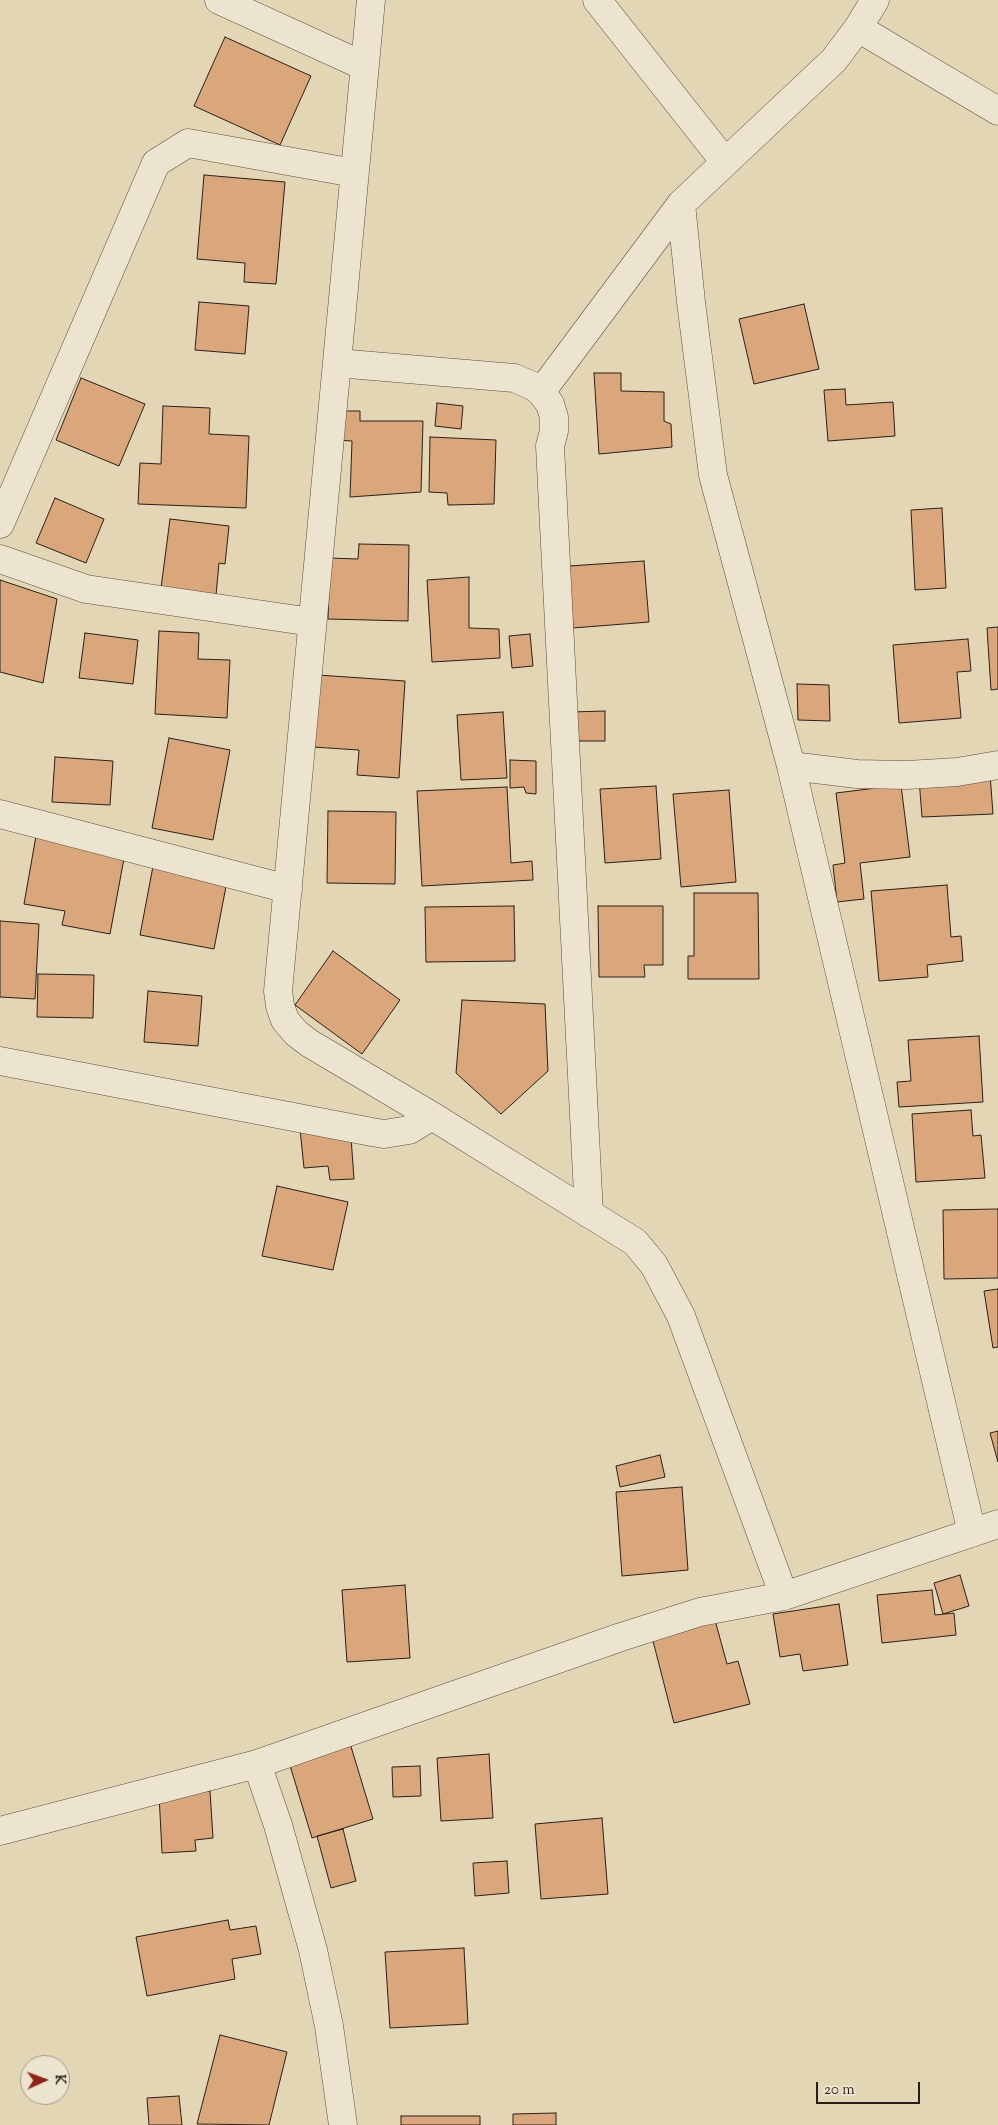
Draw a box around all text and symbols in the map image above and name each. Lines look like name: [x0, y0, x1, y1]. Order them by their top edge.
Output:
north arrow: [20, 2055, 70, 2105]
scale bar: [818, 2072, 922, 2104]
text: K: [49, 2074, 69, 2085]
text: 20 m: [824, 2080, 855, 2101]

